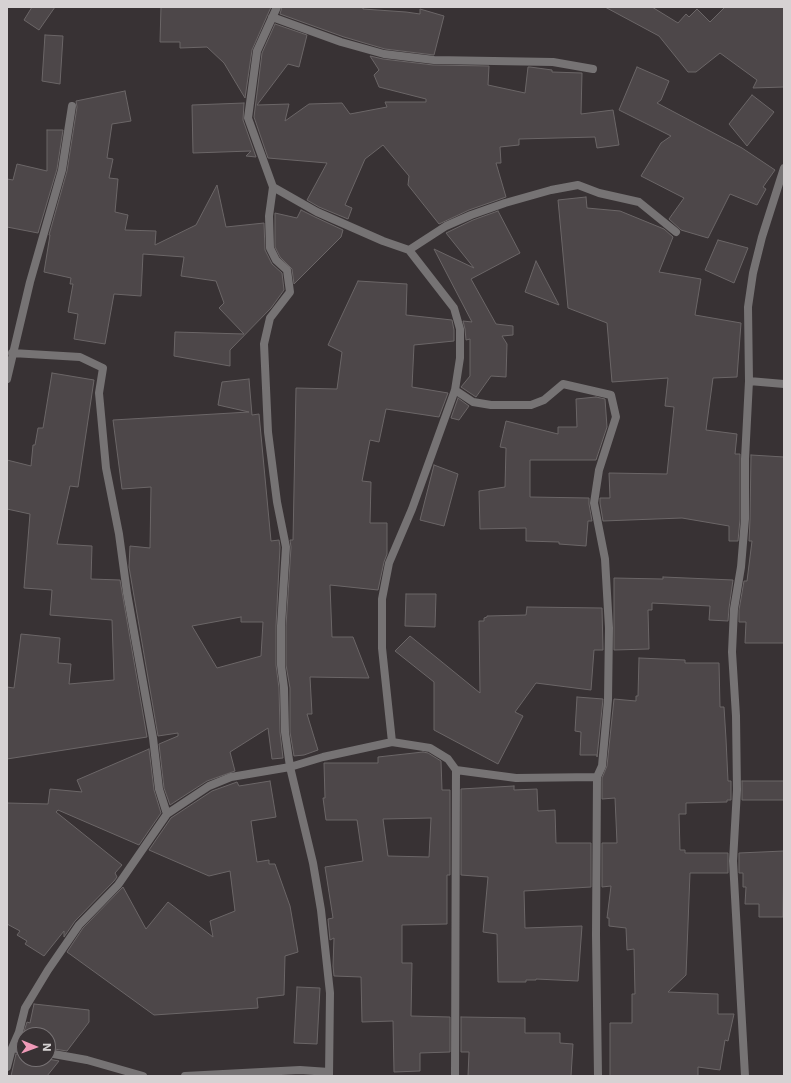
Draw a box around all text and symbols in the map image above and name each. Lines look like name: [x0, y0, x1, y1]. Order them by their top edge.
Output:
north arrow: [16, 1027, 56, 1067]
text: N: [40, 1043, 54, 1052]

